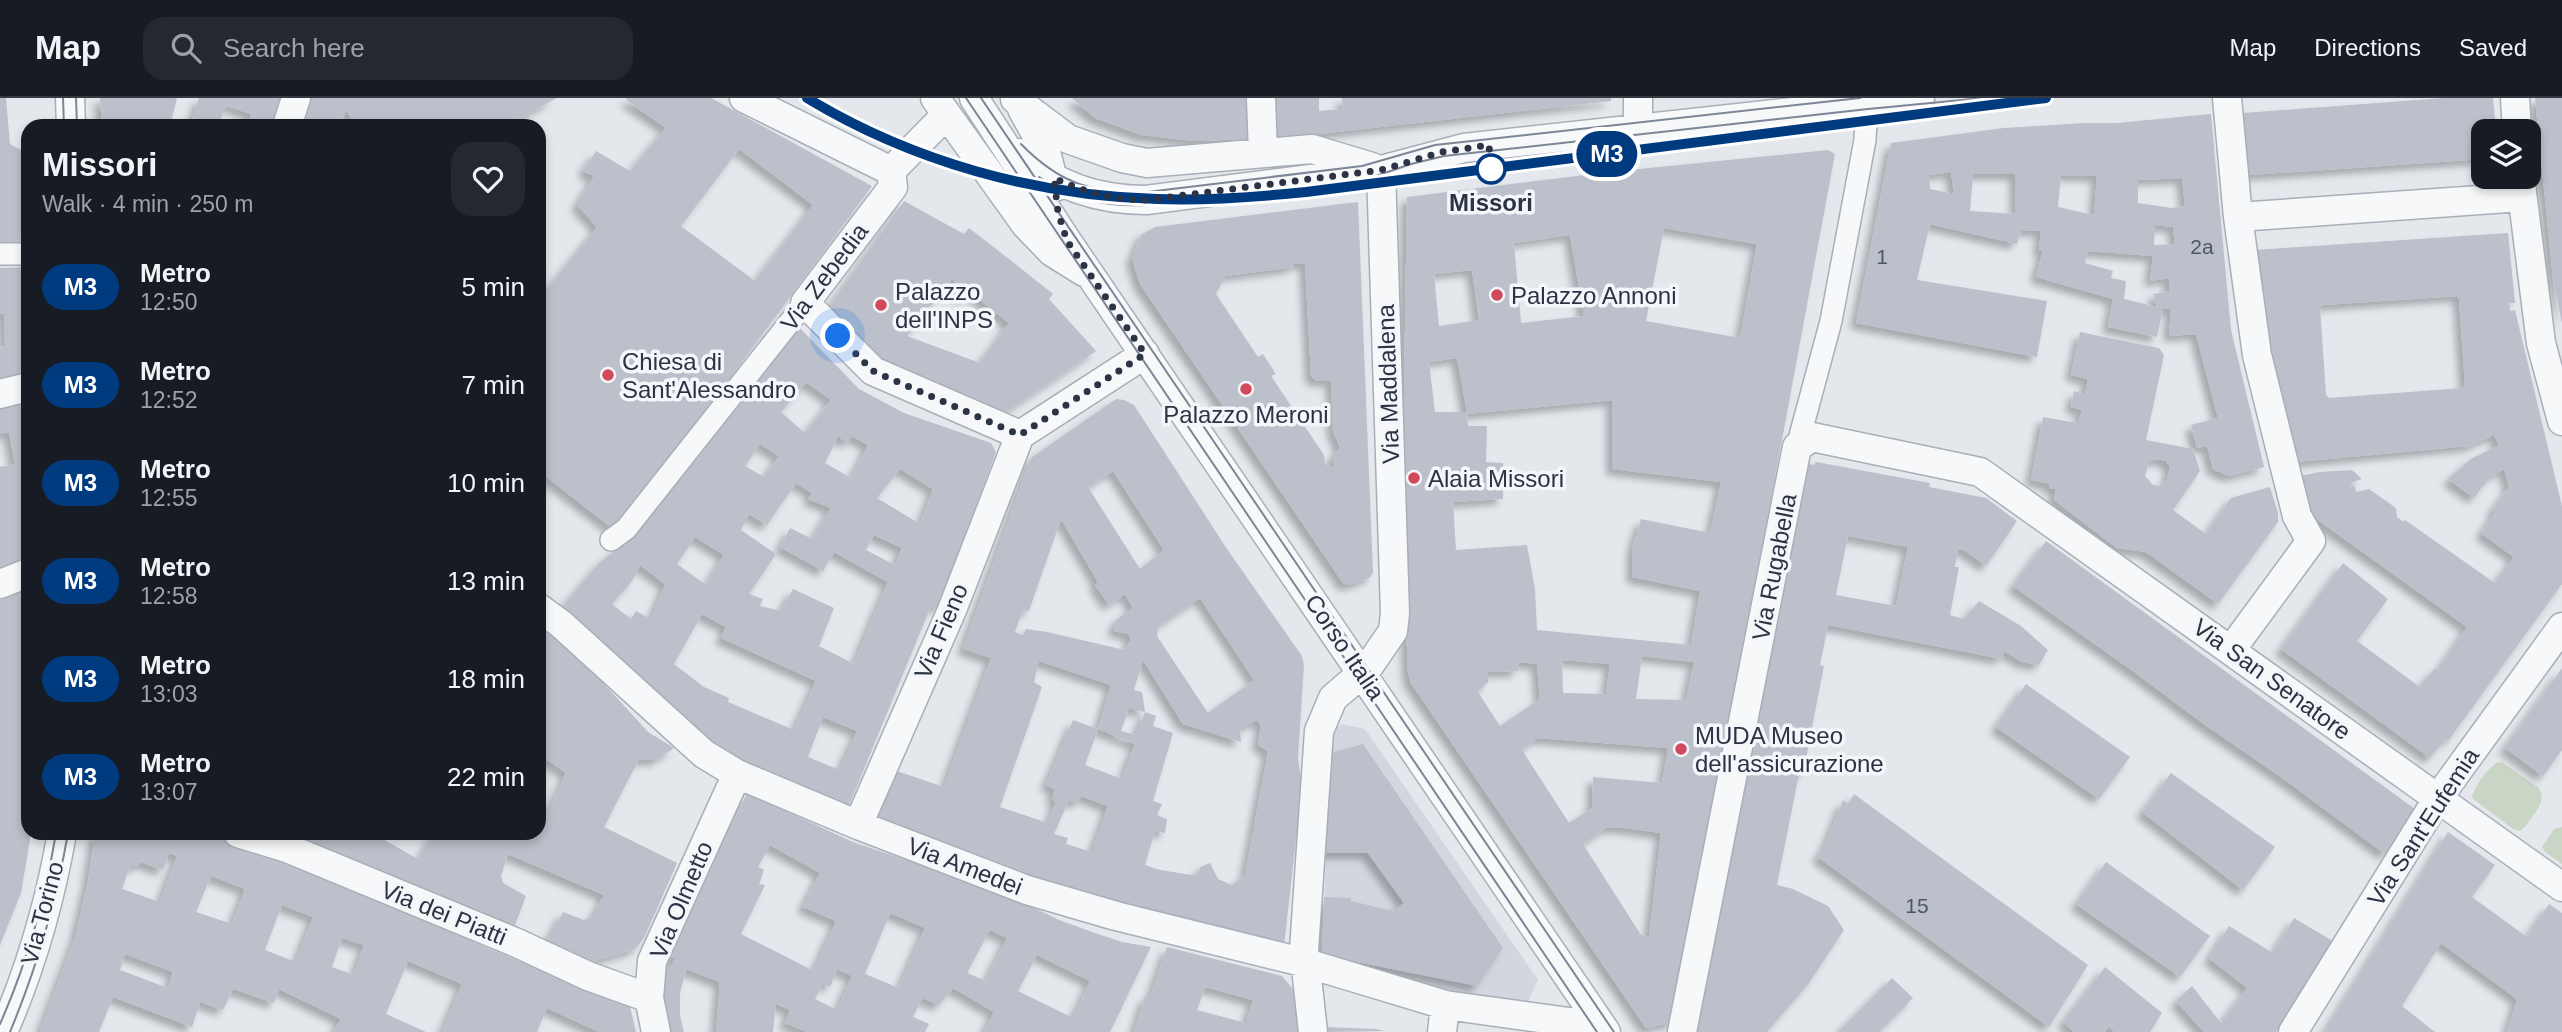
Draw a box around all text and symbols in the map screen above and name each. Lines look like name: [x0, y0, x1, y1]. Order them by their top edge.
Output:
search box: [143, 17, 633, 80]
text: Map: [35, 29, 101, 66]
icon: search: [167, 29, 205, 67]
text: Search here: [223, 33, 365, 63]
text: Map: [2230, 34, 2276, 61]
text: Directions: [2314, 34, 2421, 61]
text: Saved: [2459, 34, 2527, 61]
map controls: [2471, 119, 2541, 189]
button: layers: [2471, 119, 2541, 189]
line badge: M3: [1576, 131, 1638, 177]
text: M3: [1590, 140, 1624, 167]
button: heart: [451, 142, 525, 216]
text: Missori: [42, 146, 158, 183]
marker: Missori: [1476, 154, 1506, 184]
place label: Missori: [1449, 189, 1533, 216]
text: Walk · 4 min · 250 m: [42, 191, 253, 217]
street label: Via Zebedia: [775, 217, 874, 336]
house number: 2a: [2190, 235, 2214, 258]
house number: 1: [1876, 245, 1888, 268]
text: Metro: [140, 258, 211, 288]
text: 5 min: [461, 272, 525, 302]
text: M3: [64, 273, 97, 300]
place label: Palazzo dell'INPS: [895, 278, 993, 333]
place label: Palazzo Annoni: [1511, 282, 1676, 309]
marker: Palazzo Annoni: [1489, 287, 1505, 303]
text: 12:50: [140, 289, 198, 315]
marker: Palazzo dell'INPS: [873, 297, 889, 313]
street label: Via Maddalena: [1372, 303, 1404, 464]
your location: [820, 318, 855, 353]
place label: Chiesa di Sant'Alessandro: [622, 348, 796, 403]
text: Metro: [140, 356, 211, 386]
marker: Chiesa di Sant'Alessandro: [600, 367, 616, 383]
text: 7 min: [461, 370, 525, 400]
text: M3: [64, 371, 97, 398]
marker: Palazzo Meroni: [1238, 381, 1254, 397]
text: 12:52: [140, 387, 198, 413]
place label: Palazzo Meroni: [1163, 401, 1329, 428]
text: Metro: [140, 454, 211, 484]
place label: Alaia Missori: [1428, 465, 1564, 492]
text: 10 min: [447, 468, 525, 498]
text: M3: [64, 469, 97, 496]
marker: Alaia Missori: [1406, 470, 1422, 486]
text: 12:55: [140, 485, 198, 511]
street label: Via Rugabella: [1747, 491, 1802, 643]
text: Metro: [140, 552, 211, 582]
text: 13 min: [447, 566, 525, 596]
text: M3: [64, 567, 97, 594]
street label: Via Fieno: [909, 579, 973, 683]
text: 12:58: [140, 583, 198, 609]
street label: Corso Italia: [1300, 589, 1390, 705]
street label: Via San Senatore: [2188, 613, 2356, 745]
text: Metro: [140, 650, 211, 680]
text: 18 min: [447, 664, 525, 694]
text: M3: [64, 665, 97, 692]
text: 13:03: [140, 681, 198, 707]
place label: MUDA Museo dell'assicurazione: [1695, 722, 1884, 777]
marker: MUDA Museo dell'assicurazione: [1673, 741, 1689, 757]
street label: Via Sant'Eufemia: [2362, 742, 2484, 911]
text: Metro: [140, 748, 211, 778]
text: 22 min: [447, 762, 525, 792]
text: M3: [64, 763, 97, 790]
text: 13:07: [140, 779, 198, 805]
street label: Via Amedei: [904, 832, 1026, 900]
street label: Via Olmetto: [644, 837, 718, 963]
street label: Via Torino: [15, 858, 69, 968]
street label: Via dei Piatti: [377, 876, 511, 950]
house number: 15: [1905, 894, 1929, 917]

